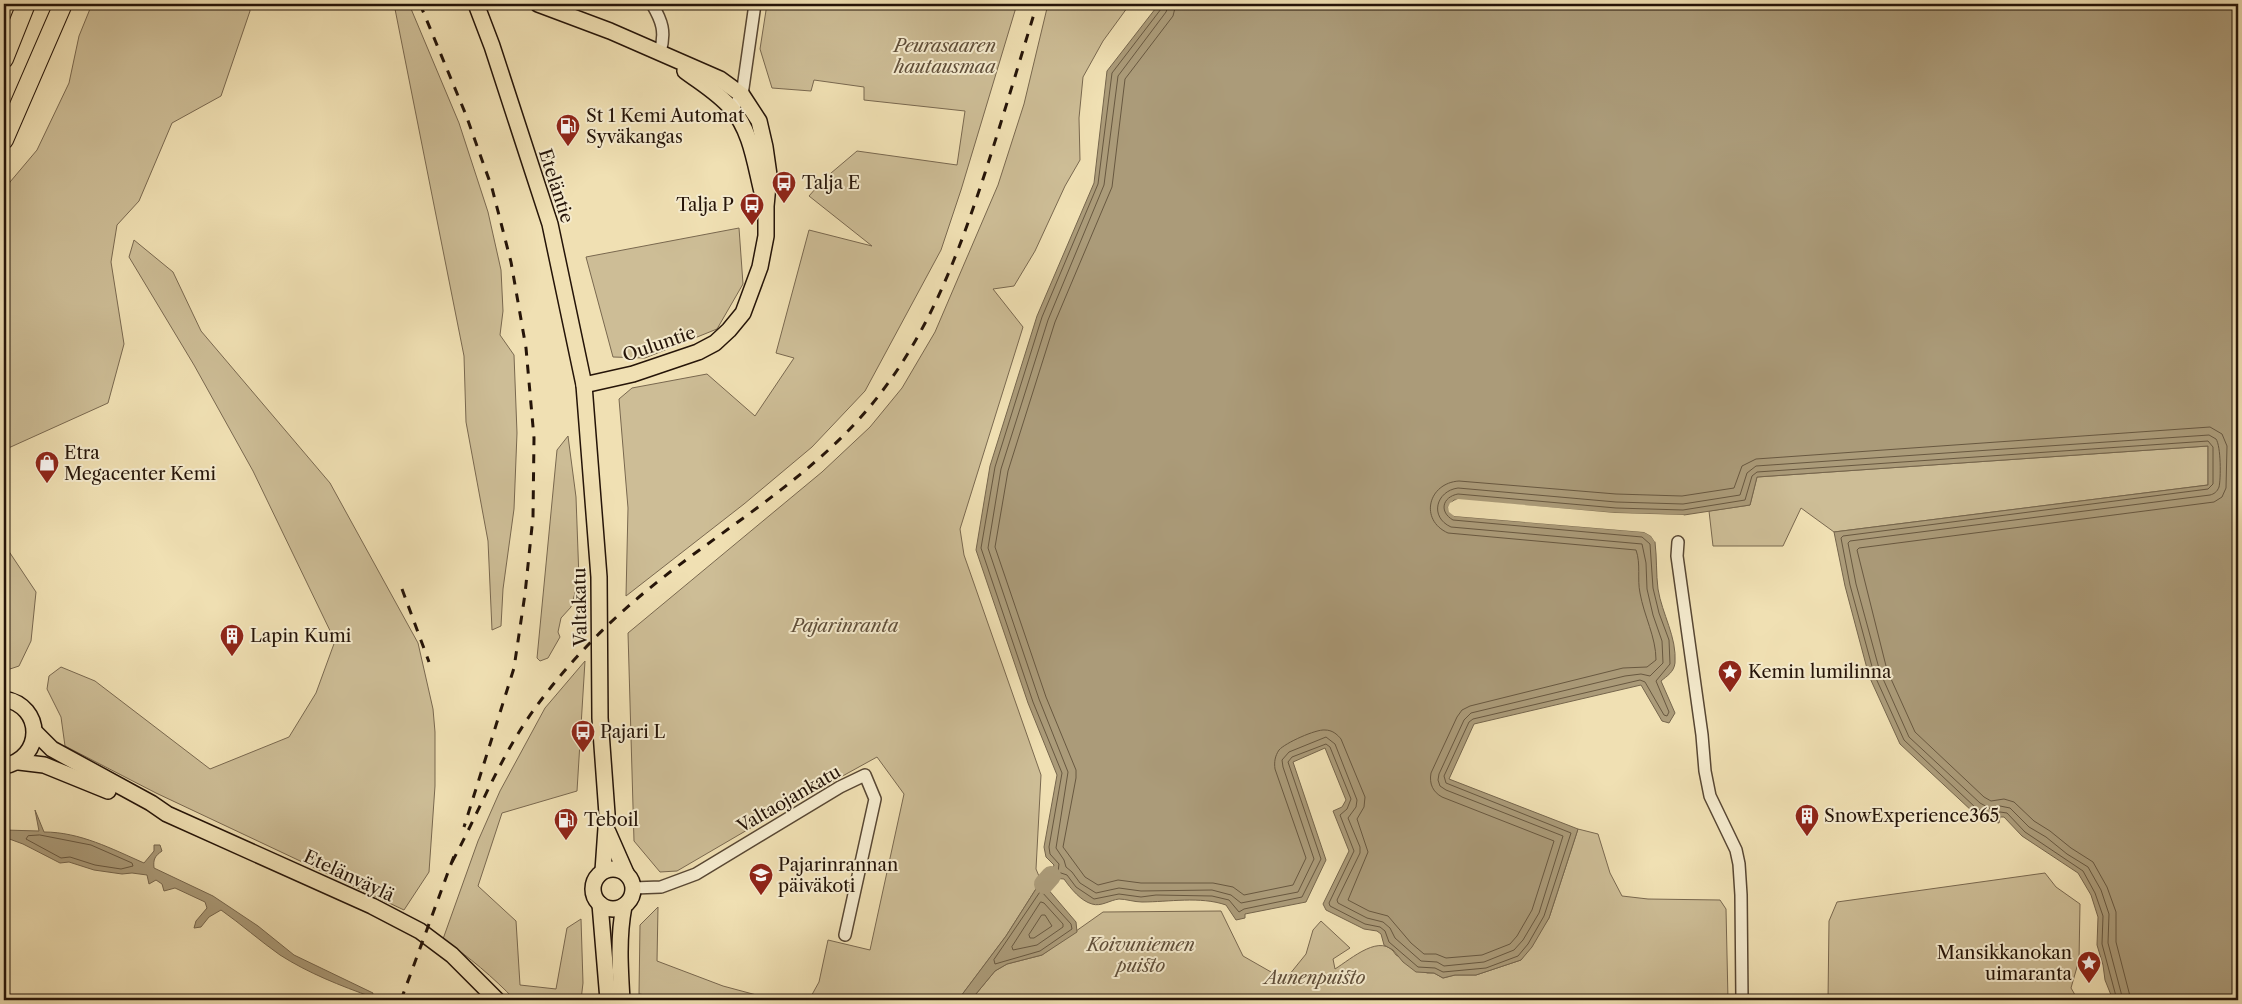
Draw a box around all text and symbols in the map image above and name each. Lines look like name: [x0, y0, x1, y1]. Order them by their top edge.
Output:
park label: Peurasaaren hautausmaa: [892, 35, 996, 78]
place label: St 1 Kemi Automat Syväkangas: [586, 105, 745, 148]
fuel station icon: St 1 Kemi Automat Syväkangas: [555, 113, 581, 147]
street label: Eteläntie: [534, 146, 578, 226]
bus stop icon: Talja E: [771, 170, 797, 204]
place label: Talja E: [802, 172, 860, 194]
bus stop icon: Talja P: [739, 192, 765, 226]
place label: Talja P: [676, 194, 734, 216]
street label: Ouluntie: [620, 321, 698, 367]
place label: Etra Megacenter Kemi: [64, 442, 216, 485]
shop icon: Etra Megacenter Kemi: [34, 450, 60, 484]
street label: Valtakatu: [568, 567, 592, 648]
park label: Pajarinranta: [790, 615, 899, 637]
building icon: Lapin Kumi: [219, 623, 245, 657]
place label: Lapin Kumi: [250, 625, 352, 647]
place icon: Kemin lumilinna: [1717, 659, 1743, 693]
place label: Kemin lumilinna: [1748, 661, 1892, 683]
bus stop icon: Pajari L: [570, 719, 596, 753]
place label: Pajari L: [600, 721, 666, 743]
street label: Valtaojankatu: [732, 760, 845, 838]
building icon: SnowExperience365: [1794, 803, 1820, 837]
place label: SnowExperience365: [1824, 805, 1999, 827]
fuel station icon: Teboil: [553, 807, 579, 841]
place label: Teboil: [584, 809, 639, 831]
street label: Etelänväylä: [300, 845, 398, 907]
place label: Pajarinrannan päiväkoti: [778, 854, 898, 897]
school or university icon: Pajarinrannan päiväkoti: [748, 862, 774, 896]
park label: Koivuniemen puisto: [1085, 934, 1195, 977]
place label: Mansikkanokan uimaranta: [1937, 942, 2072, 985]
place icon: Mansikkanokan uimaranta: [2076, 950, 2102, 984]
park label: Aunenpuisto: [1262, 967, 1366, 989]

